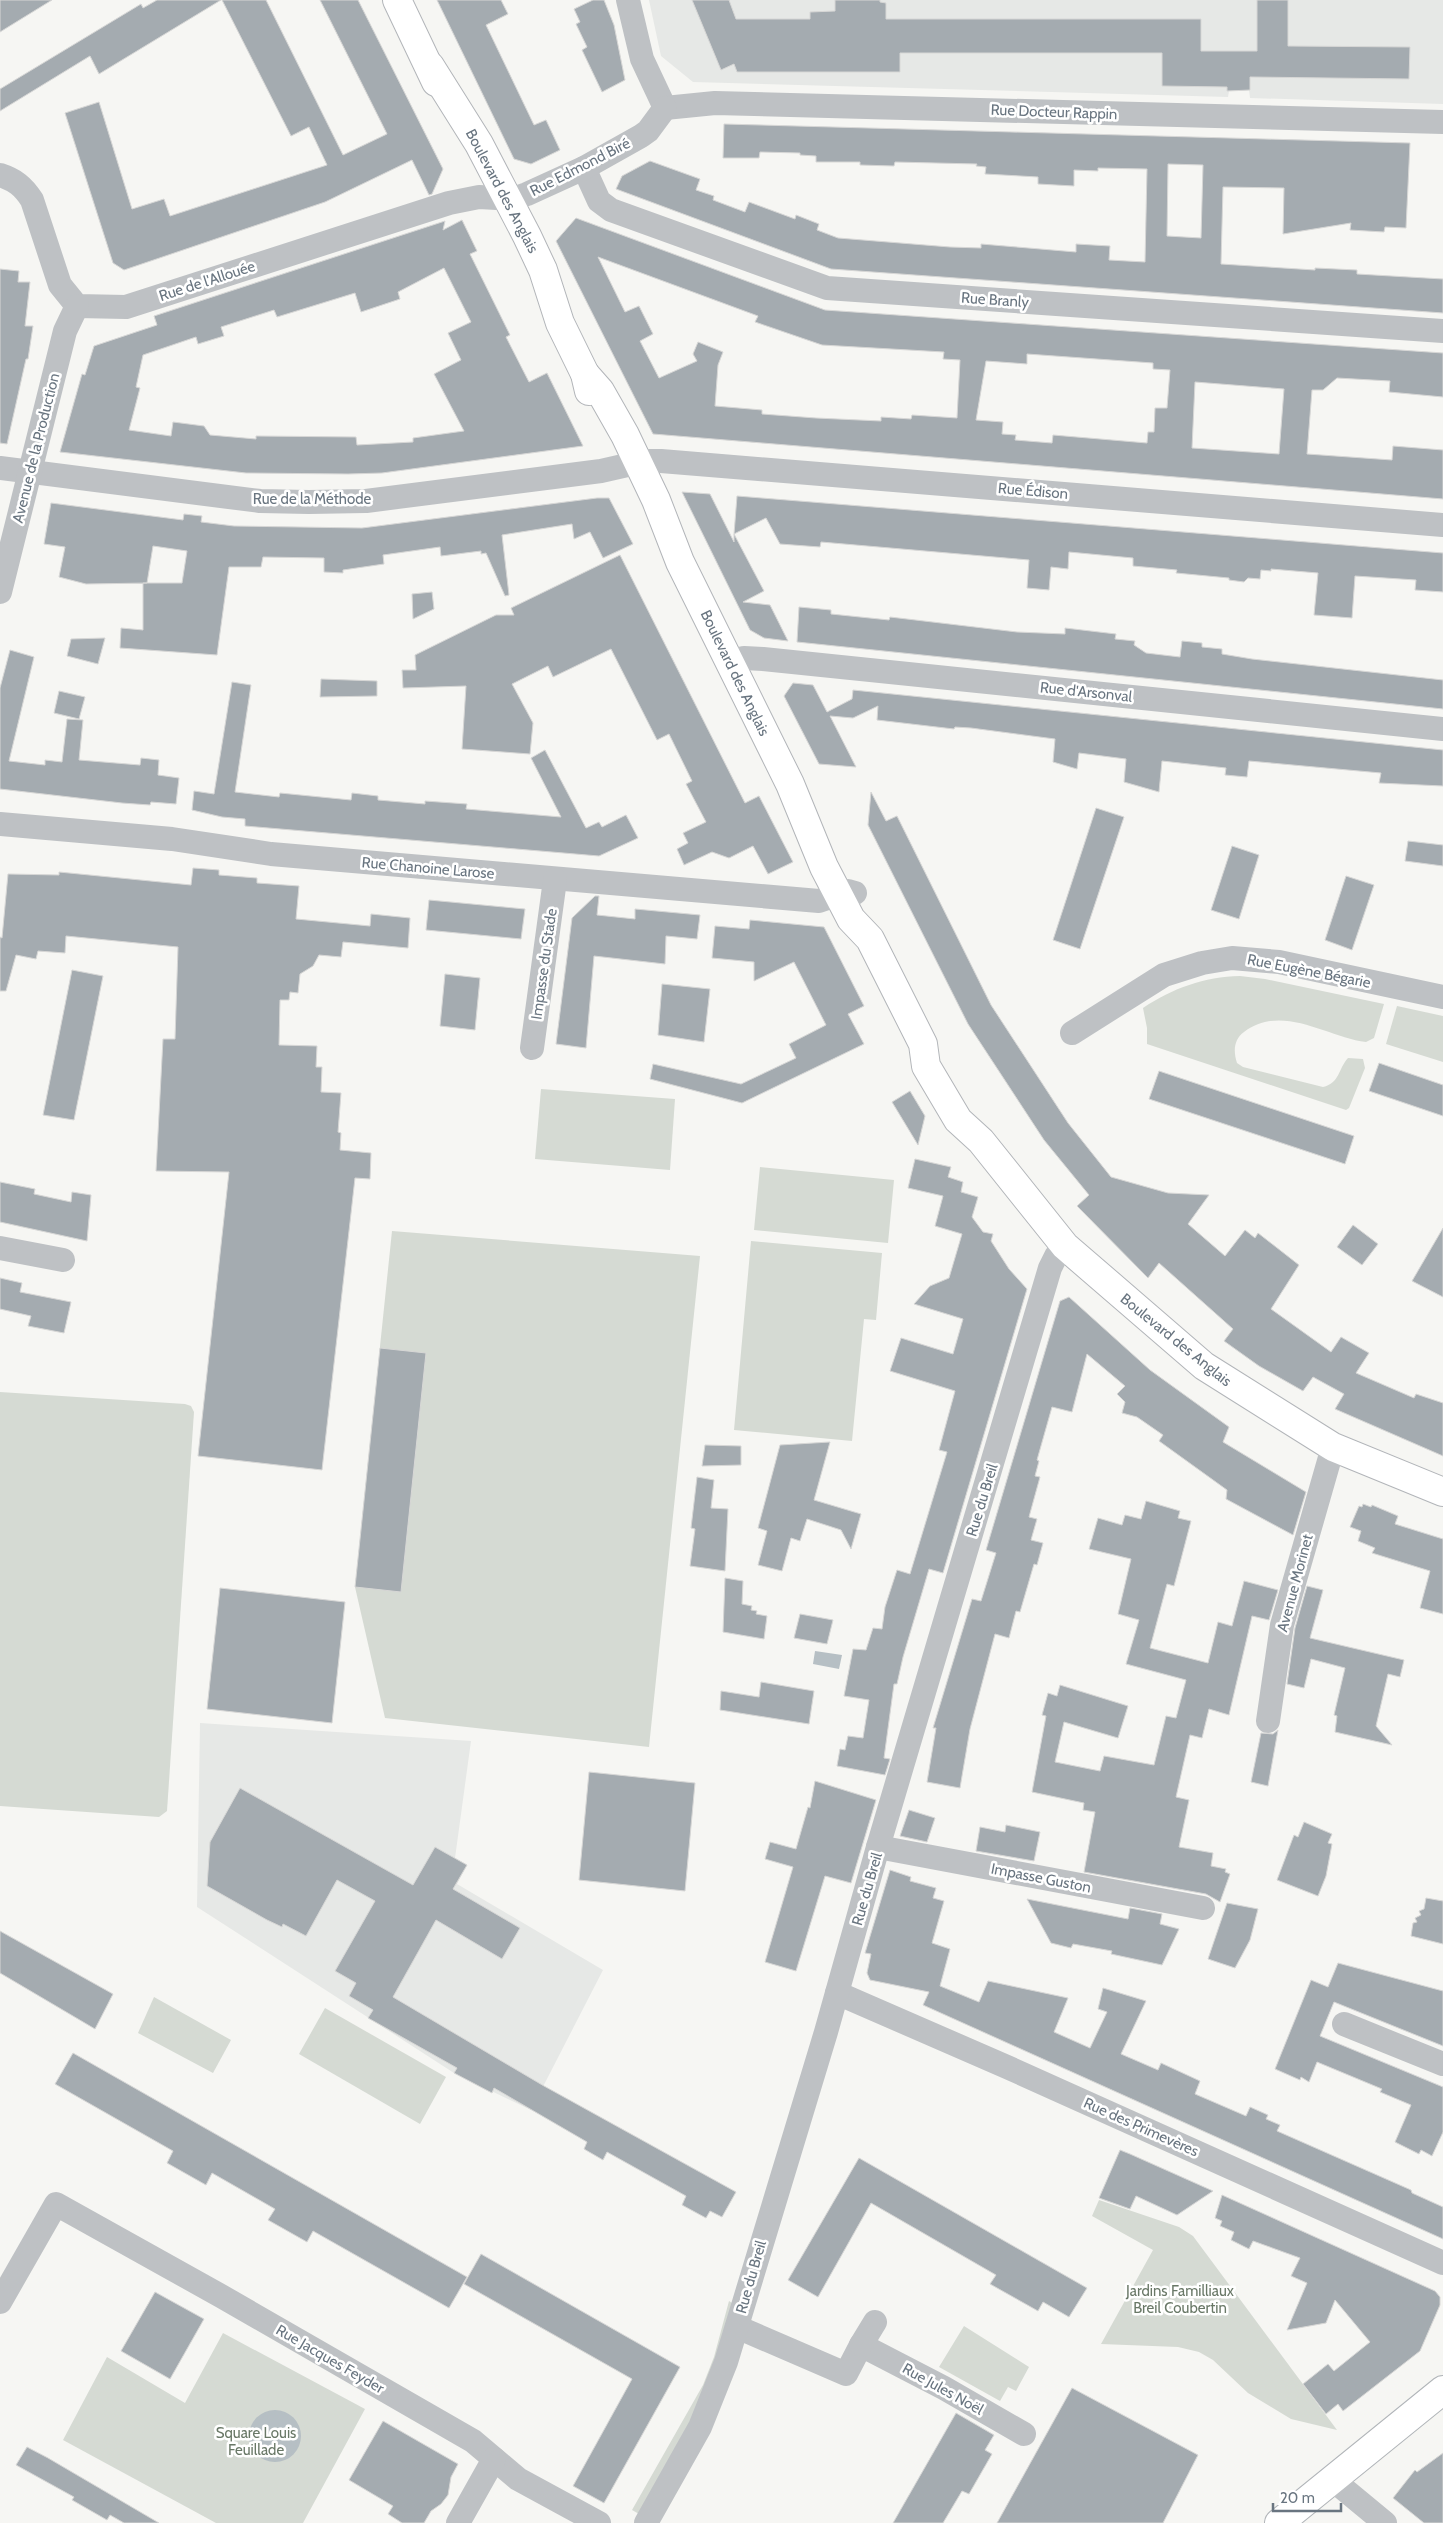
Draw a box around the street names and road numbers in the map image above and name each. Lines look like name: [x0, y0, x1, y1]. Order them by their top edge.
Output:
street label: Rue Docteur Rappin: [990, 101, 1118, 123]
street label: Boulevard des Anglais: [462, 126, 542, 256]
street label: Rue Edmond Biré: [527, 134, 633, 200]
street label: Rue de l'Allouée: [157, 257, 258, 305]
street label: Rue Branly: [961, 289, 1030, 311]
street label: Avenue de la Production: [9, 371, 63, 525]
street label: Rue Édison: [997, 478, 1069, 503]
street label: Rue de la Méthode: [253, 490, 372, 508]
street label: Boulevard des Anglais: [697, 607, 773, 739]
street label: Rue d'Arsonval: [1039, 678, 1133, 706]
street label: Rue Chanoine Larose: [361, 853, 495, 883]
street label: Impasse du Stade: [527, 907, 561, 1021]
street label: Rue Eugène Bégarie: [1246, 950, 1372, 992]
street label: Boulevard des Anglais: [1117, 1290, 1235, 1390]
street label: Rue du Breil: [962, 1461, 1002, 1539]
street label: Avenue Morinet: [1273, 1532, 1317, 1634]
street label: Rue du Breil: [848, 1850, 886, 1928]
street label: Impasse Guston: [989, 1859, 1093, 1897]
street label: Rue des Primevères: [1081, 2094, 1201, 2160]
street label: Rue du Breil: [732, 2238, 770, 2316]
street label: Rue Jacques Feyder: [273, 2321, 387, 2397]
street label: Rue Jules Noël: [899, 2359, 987, 2419]

